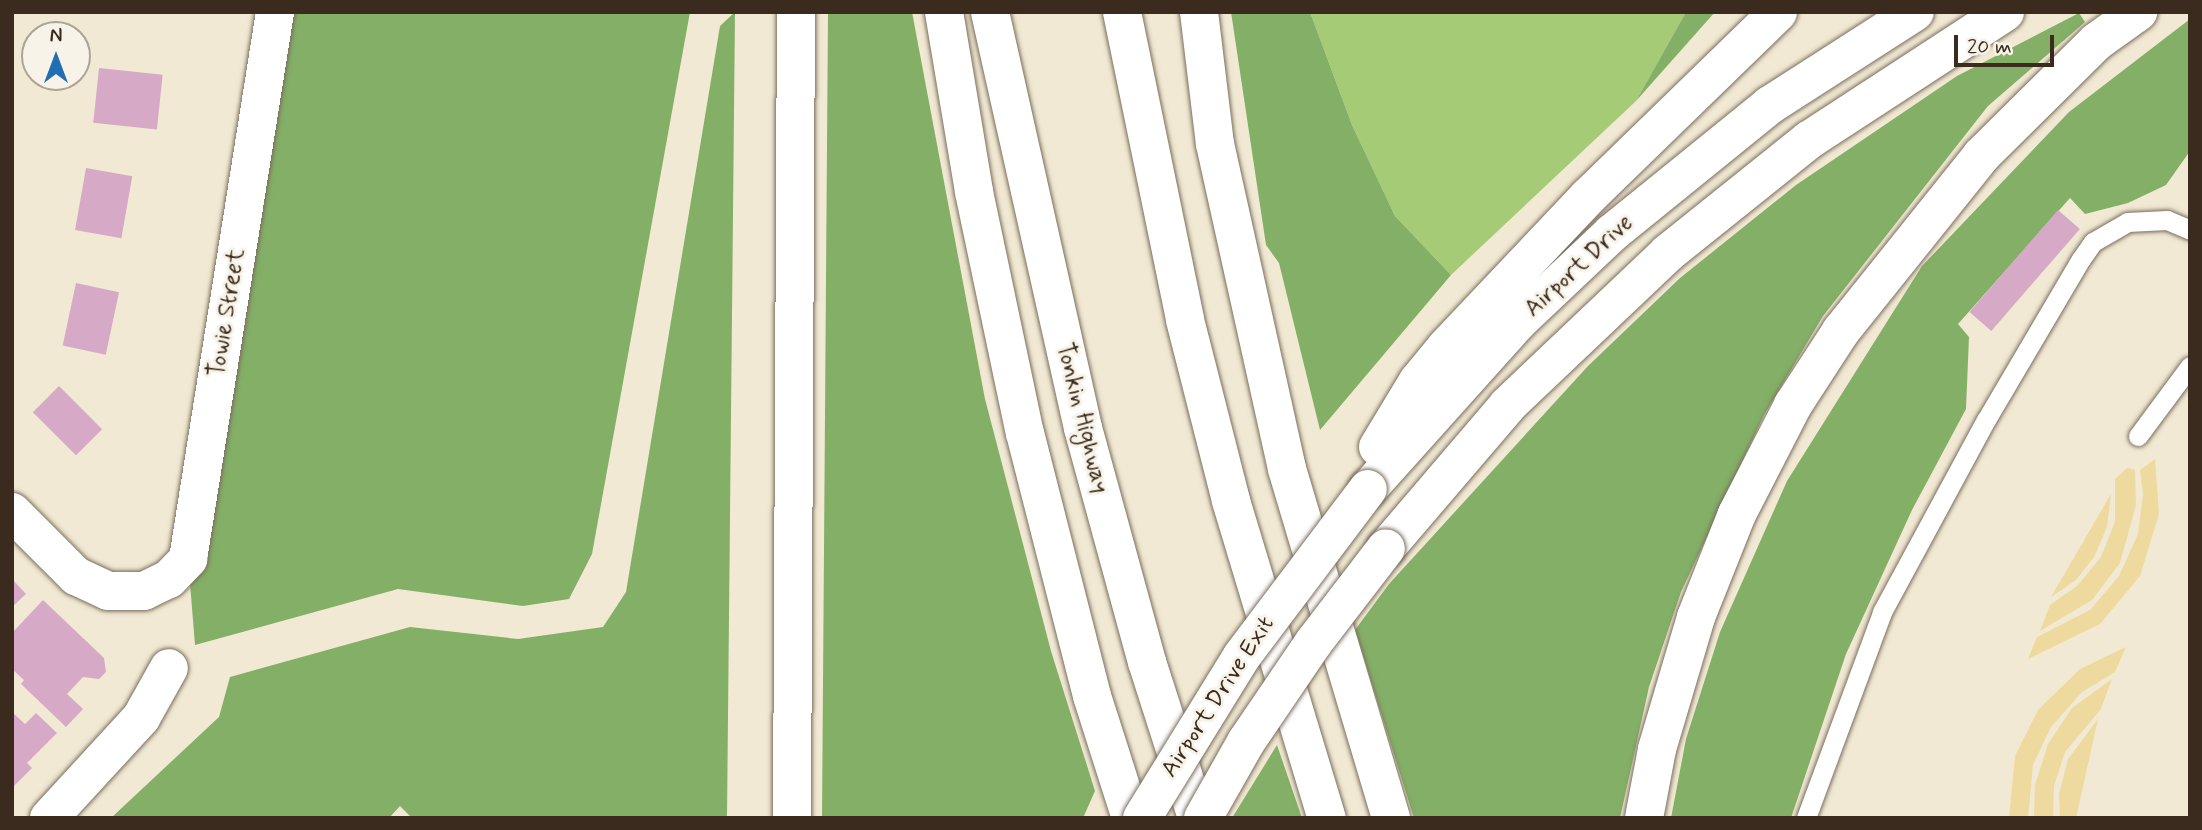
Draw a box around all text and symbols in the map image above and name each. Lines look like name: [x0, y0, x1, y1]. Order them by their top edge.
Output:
north arrow: [21, 21, 91, 91]
scale bar: [1957, 21, 2057, 65]
text: N: [50, 24, 62, 49]
text: 20 m: [1967, 33, 2012, 61]
street label: Airport Drive: [1519, 209, 1639, 323]
street label: Towie Street: [203, 247, 251, 379]
street label: Tonkin Highway: [1049, 339, 1115, 497]
street label: Airport Drive Exit: [1156, 612, 1280, 782]

